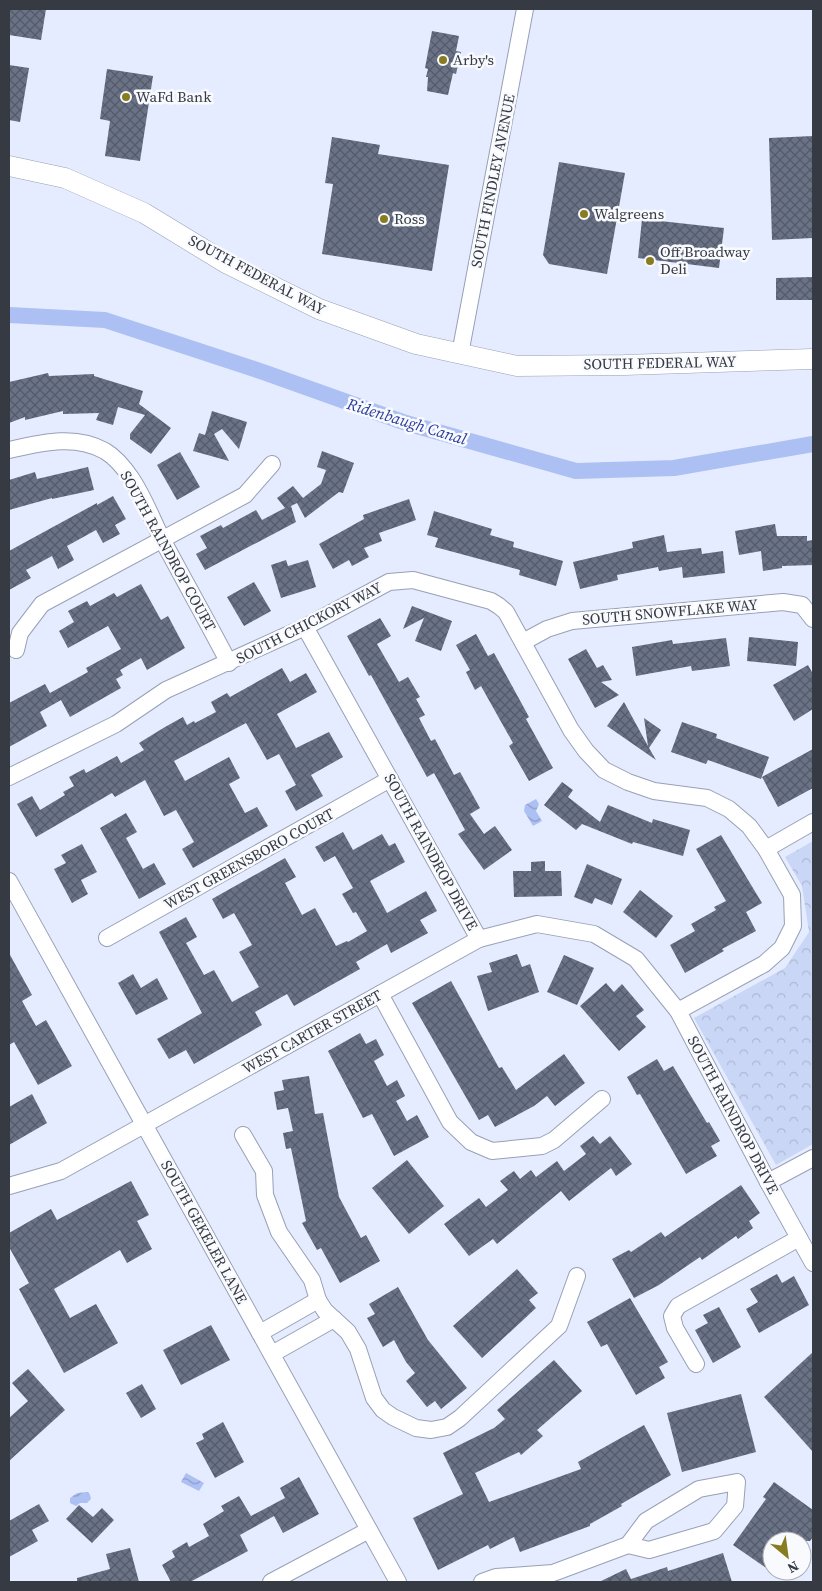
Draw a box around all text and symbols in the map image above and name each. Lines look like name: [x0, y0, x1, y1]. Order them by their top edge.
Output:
place label: Arby's: [453, 49, 494, 70]
marker: Arby's: [437, 54, 449, 66]
place label: WaFd Bank: [136, 86, 212, 107]
marker: WaFd Bank: [120, 91, 132, 103]
street label: SOUTH FINDLEY AVENUE: [465, 92, 520, 269]
place label: Walgreens: [594, 203, 664, 224]
place label: Ross: [394, 208, 425, 229]
marker: Walgreens: [578, 208, 590, 220]
marker: Ross: [378, 213, 390, 225]
street label: SOUTH FEDERAL WAY: [185, 229, 330, 320]
place label: Off Broadway Deli: [660, 241, 751, 279]
marker: Off Broadway Deli: [644, 255, 656, 267]
street label: SOUTH FEDERAL WAY: [584, 351, 737, 374]
water label: Ridenbaugh Canal: [343, 392, 470, 450]
street label: SOUTH RAINDROP COURT: [116, 467, 221, 635]
street label: SOUTH CHICKORY WAY: [232, 576, 386, 668]
street label: SOUTH SNOWFLAKE WAY: [581, 593, 759, 630]
street label: SOUTH RAINDROP DRIVE: [380, 770, 483, 934]
street label: WEST GREENSBORO COURT: [160, 803, 338, 914]
street label: WEST CARTER STREET: [238, 984, 385, 1079]
street label: SOUTH RAINDROP DRIVE: [683, 1032, 784, 1197]
street label: SOUTH GEKELER LANE: [156, 1156, 253, 1307]
north arrow: [762, 1531, 812, 1581]
text: N: [784, 1556, 803, 1579]

